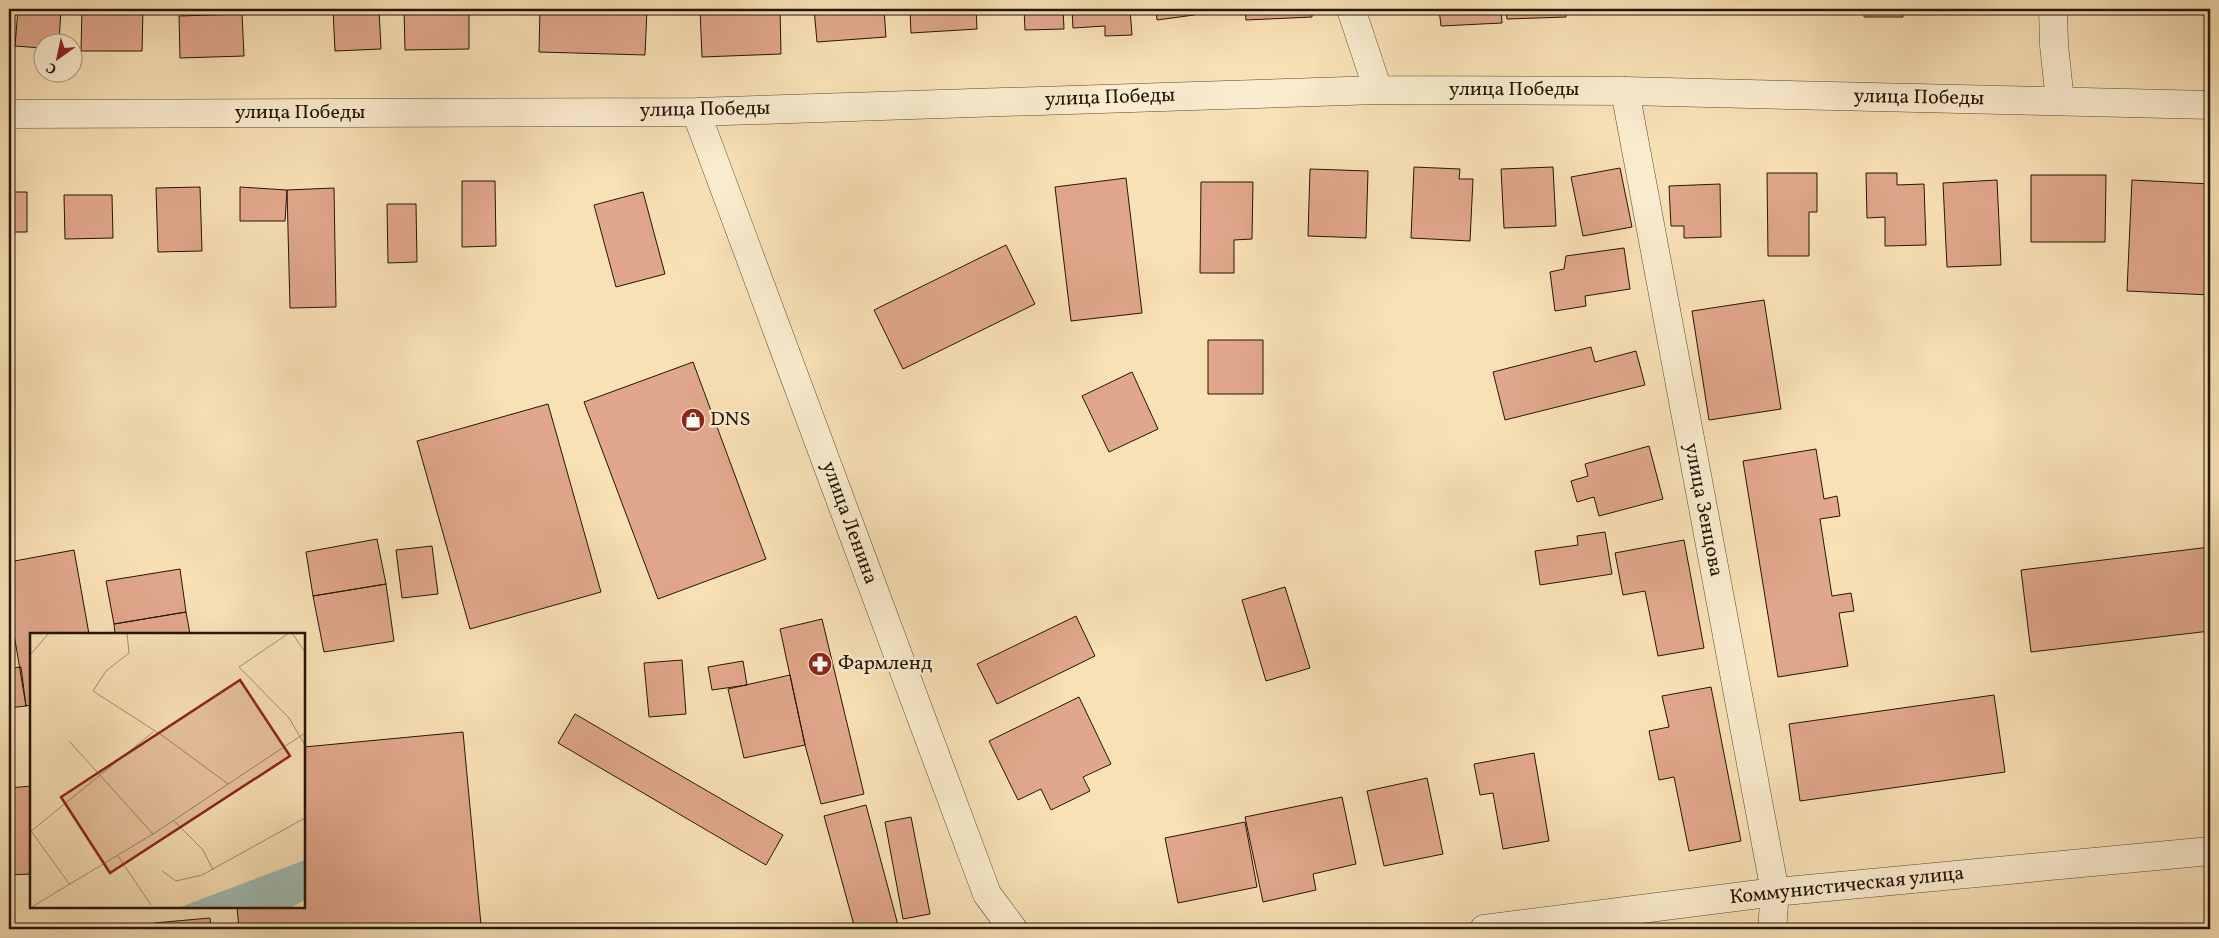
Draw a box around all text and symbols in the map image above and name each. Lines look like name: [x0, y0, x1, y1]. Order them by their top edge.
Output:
north arrow: [32, 32, 82, 82]
text: С: [43, 57, 61, 78]
street label: улица Победы: [1449, 76, 1579, 104]
street label: улица Победы: [1044, 82, 1176, 114]
street label: улица Победы: [1853, 83, 1985, 113]
street label: улица Победы: [639, 95, 771, 125]
street label: улица Победы: [235, 99, 365, 127]
place label: DNS: [710, 406, 750, 434]
shop icon: DNS: [680, 407, 706, 433]
street label: улица Зенцова: [1676, 441, 1730, 579]
street label: улица Ленина: [814, 458, 884, 589]
inset map: [30, 633, 305, 908]
place label: Фармленд: [838, 650, 932, 678]
pharmacy icon: Фармленд: [807, 651, 833, 677]
street label: Коммунистическая улица: [1728, 860, 1966, 912]

